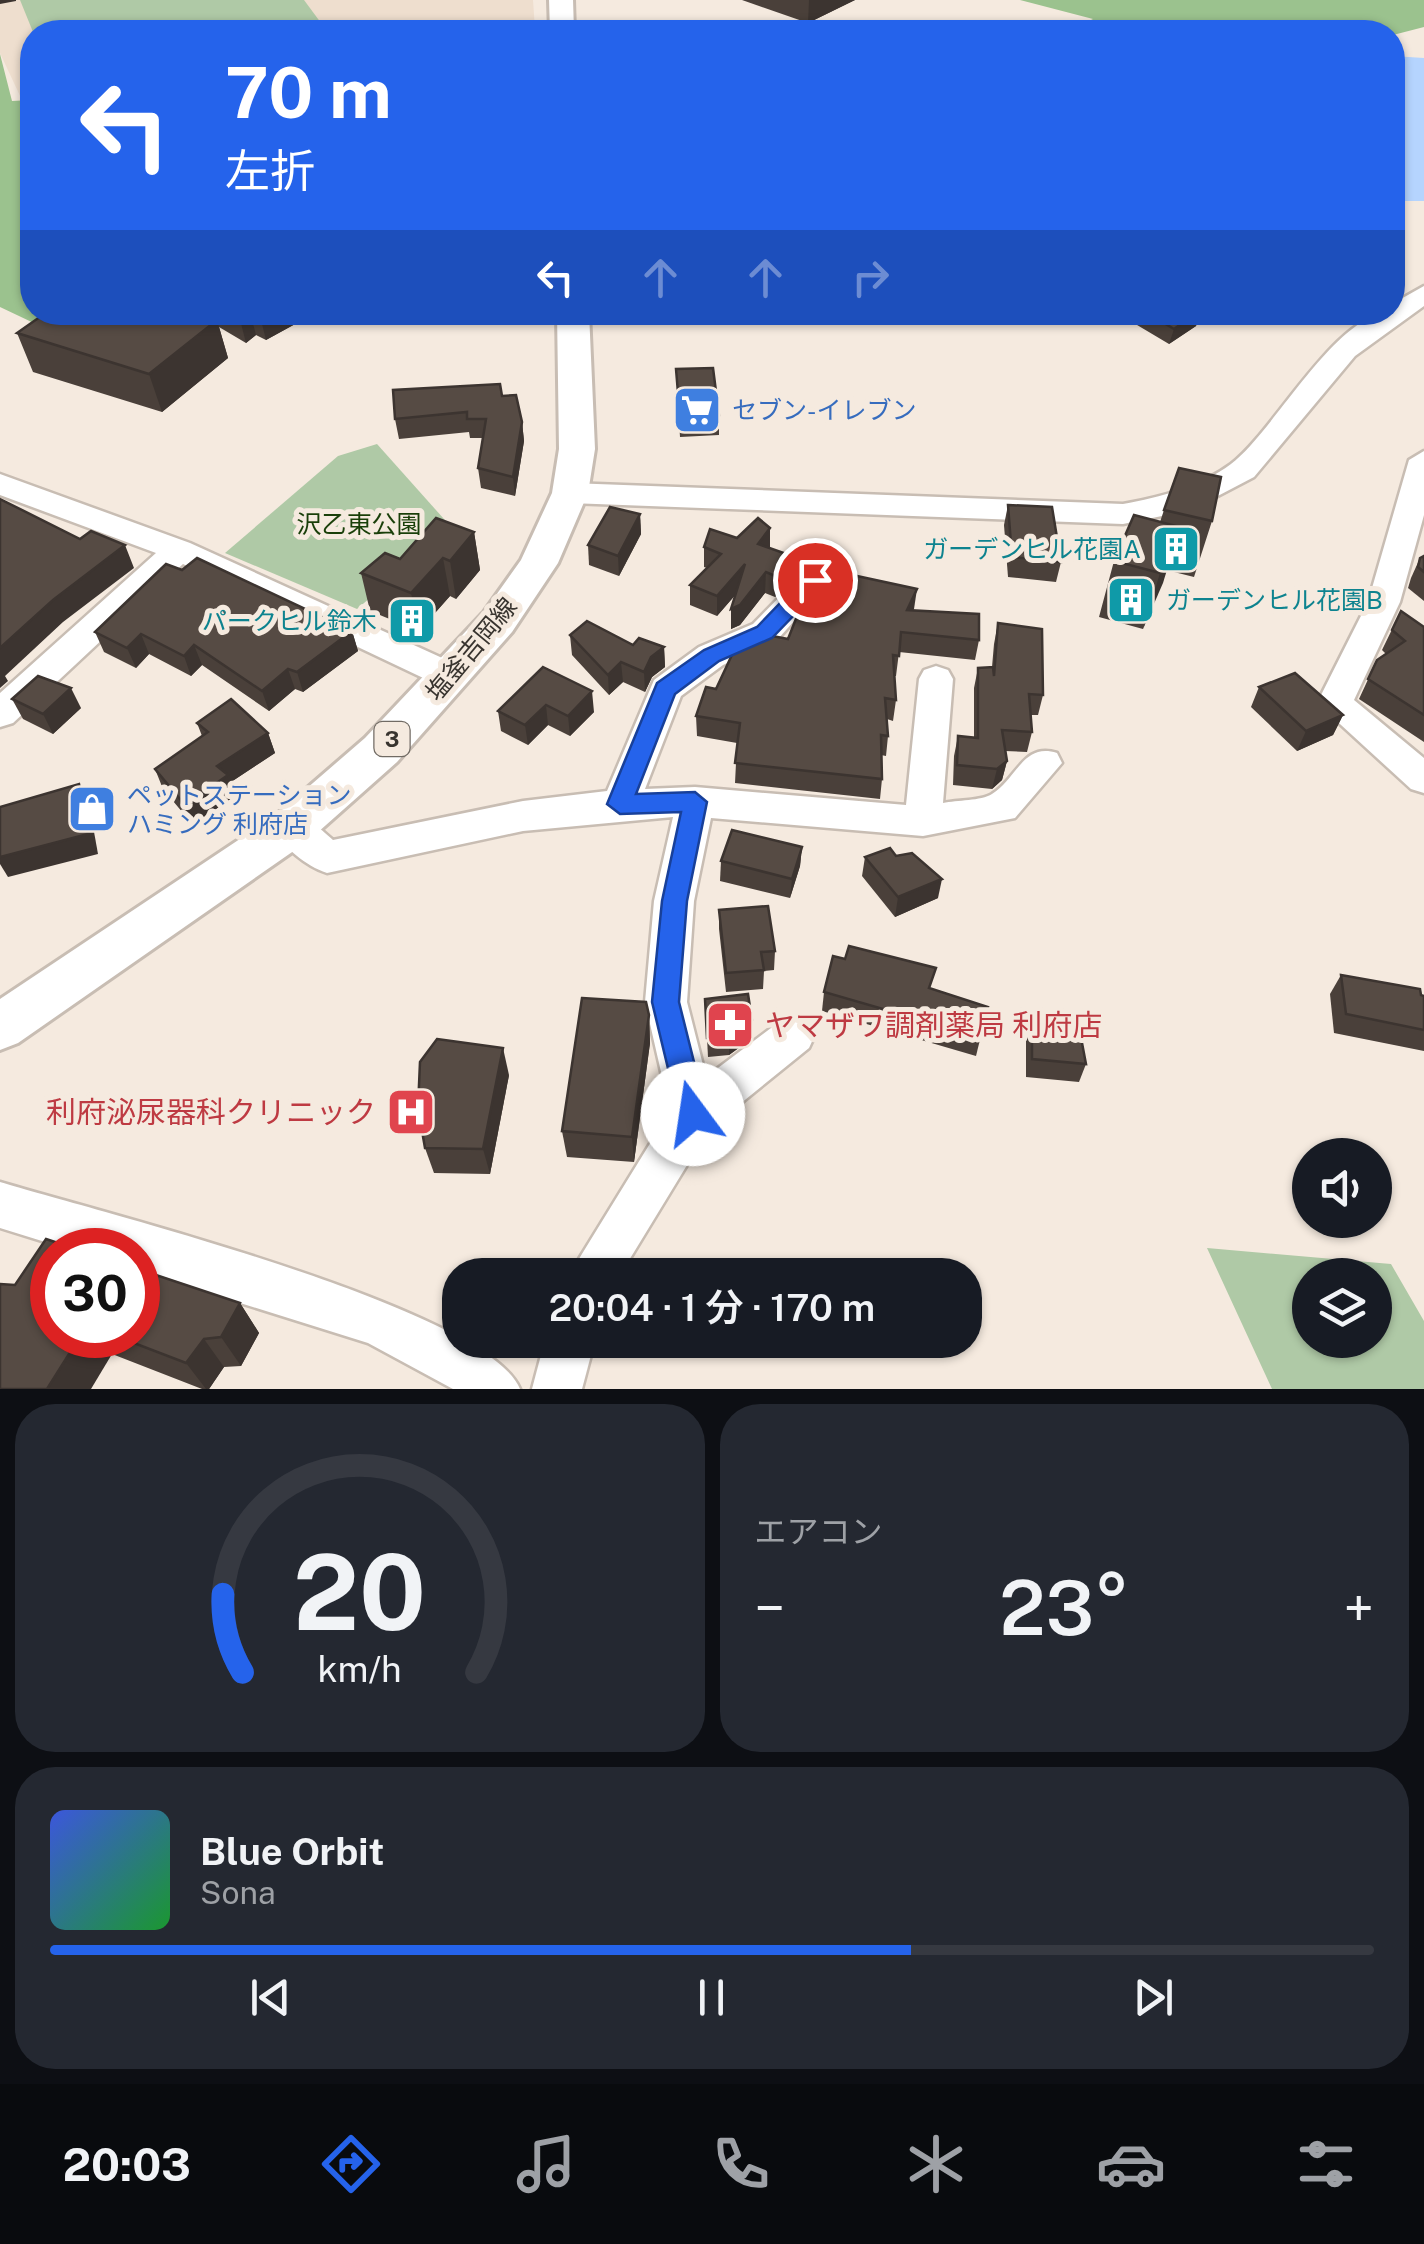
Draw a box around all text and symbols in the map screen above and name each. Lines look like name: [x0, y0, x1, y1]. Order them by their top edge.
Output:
text: 70 m: [225, 51, 392, 134]
icon: left: [60, 60, 190, 190]
text: 左折: [225, 144, 315, 197]
icon: left: [528, 250, 583, 305]
icon: ahead: [633, 250, 688, 305]
icon: ahead: [738, 250, 793, 305]
icon: right: [843, 250, 898, 305]
supermarket icon: セブン-イレブン: [671, 384, 723, 436]
place label: セブン-イレブン: [732, 395, 916, 425]
park label: 沢乙東公園: [296, 509, 422, 539]
building icon: ガーデンヒル花園A: [1150, 523, 1202, 575]
place label: ガーデンヒル花園A: [923, 534, 1141, 564]
pin: [773, 538, 858, 623]
icon: arrive: [788, 553, 843, 608]
building icon: ガーデンヒル花園B: [1105, 574, 1157, 626]
place label: ガーデンヒル花園B: [1166, 585, 1383, 615]
street label: 塩釜吉岡線: [419, 591, 523, 707]
building icon: パークヒル鈴木: [386, 595, 438, 647]
place label: パークヒル鈴木: [202, 606, 377, 636]
road number: 3: [374, 722, 410, 756]
place label: ペットステーション ハミング 利府店: [127, 780, 352, 839]
shop icon: ペットステーション ハミング 利府店: [66, 783, 118, 835]
pharmacy icon: ヤマザワ調剤薬局 利府店: [704, 999, 756, 1051]
place label: ヤマザワ調剤薬局 利府店: [765, 1007, 1102, 1043]
position arrow: [641, 1062, 745, 1166]
hospital icon: 利府泌尿器科クリニック: [385, 1086, 437, 1138]
place label: 利府泌尿器科クリニック: [46, 1094, 376, 1130]
map controls: [1292, 1138, 1392, 1358]
button: sound: [1292, 1138, 1392, 1238]
speed limit sign: 30: [30, 1228, 160, 1358]
button: layers: [1292, 1258, 1392, 1358]
text: 20:04 · 1 分 · 170 m: [549, 1285, 875, 1330]
text: エアコン: [755, 1513, 883, 1550]
text: 20: [293, 1531, 426, 1653]
text: 23°: [999, 1564, 1129, 1652]
text: −: [755, 1576, 785, 1640]
text: +: [1343, 1576, 1374, 1640]
text: km/h: [318, 1648, 402, 1690]
text: Blue Orbit: [200, 1829, 384, 1874]
text: Sona: [200, 1874, 276, 1911]
icon: previous: [243, 1970, 298, 2025]
icon: pause: [684, 1970, 739, 2025]
icon: next: [1126, 1970, 1181, 2025]
icon: directions: [316, 2129, 386, 2199]
icon: music: [511, 2129, 581, 2199]
icon: phone: [706, 2129, 776, 2199]
icon: climate: [901, 2129, 971, 2199]
icon: car: [1096, 2129, 1166, 2199]
icon: filters: [1291, 2129, 1361, 2199]
text: 20:03: [63, 2138, 191, 2191]

